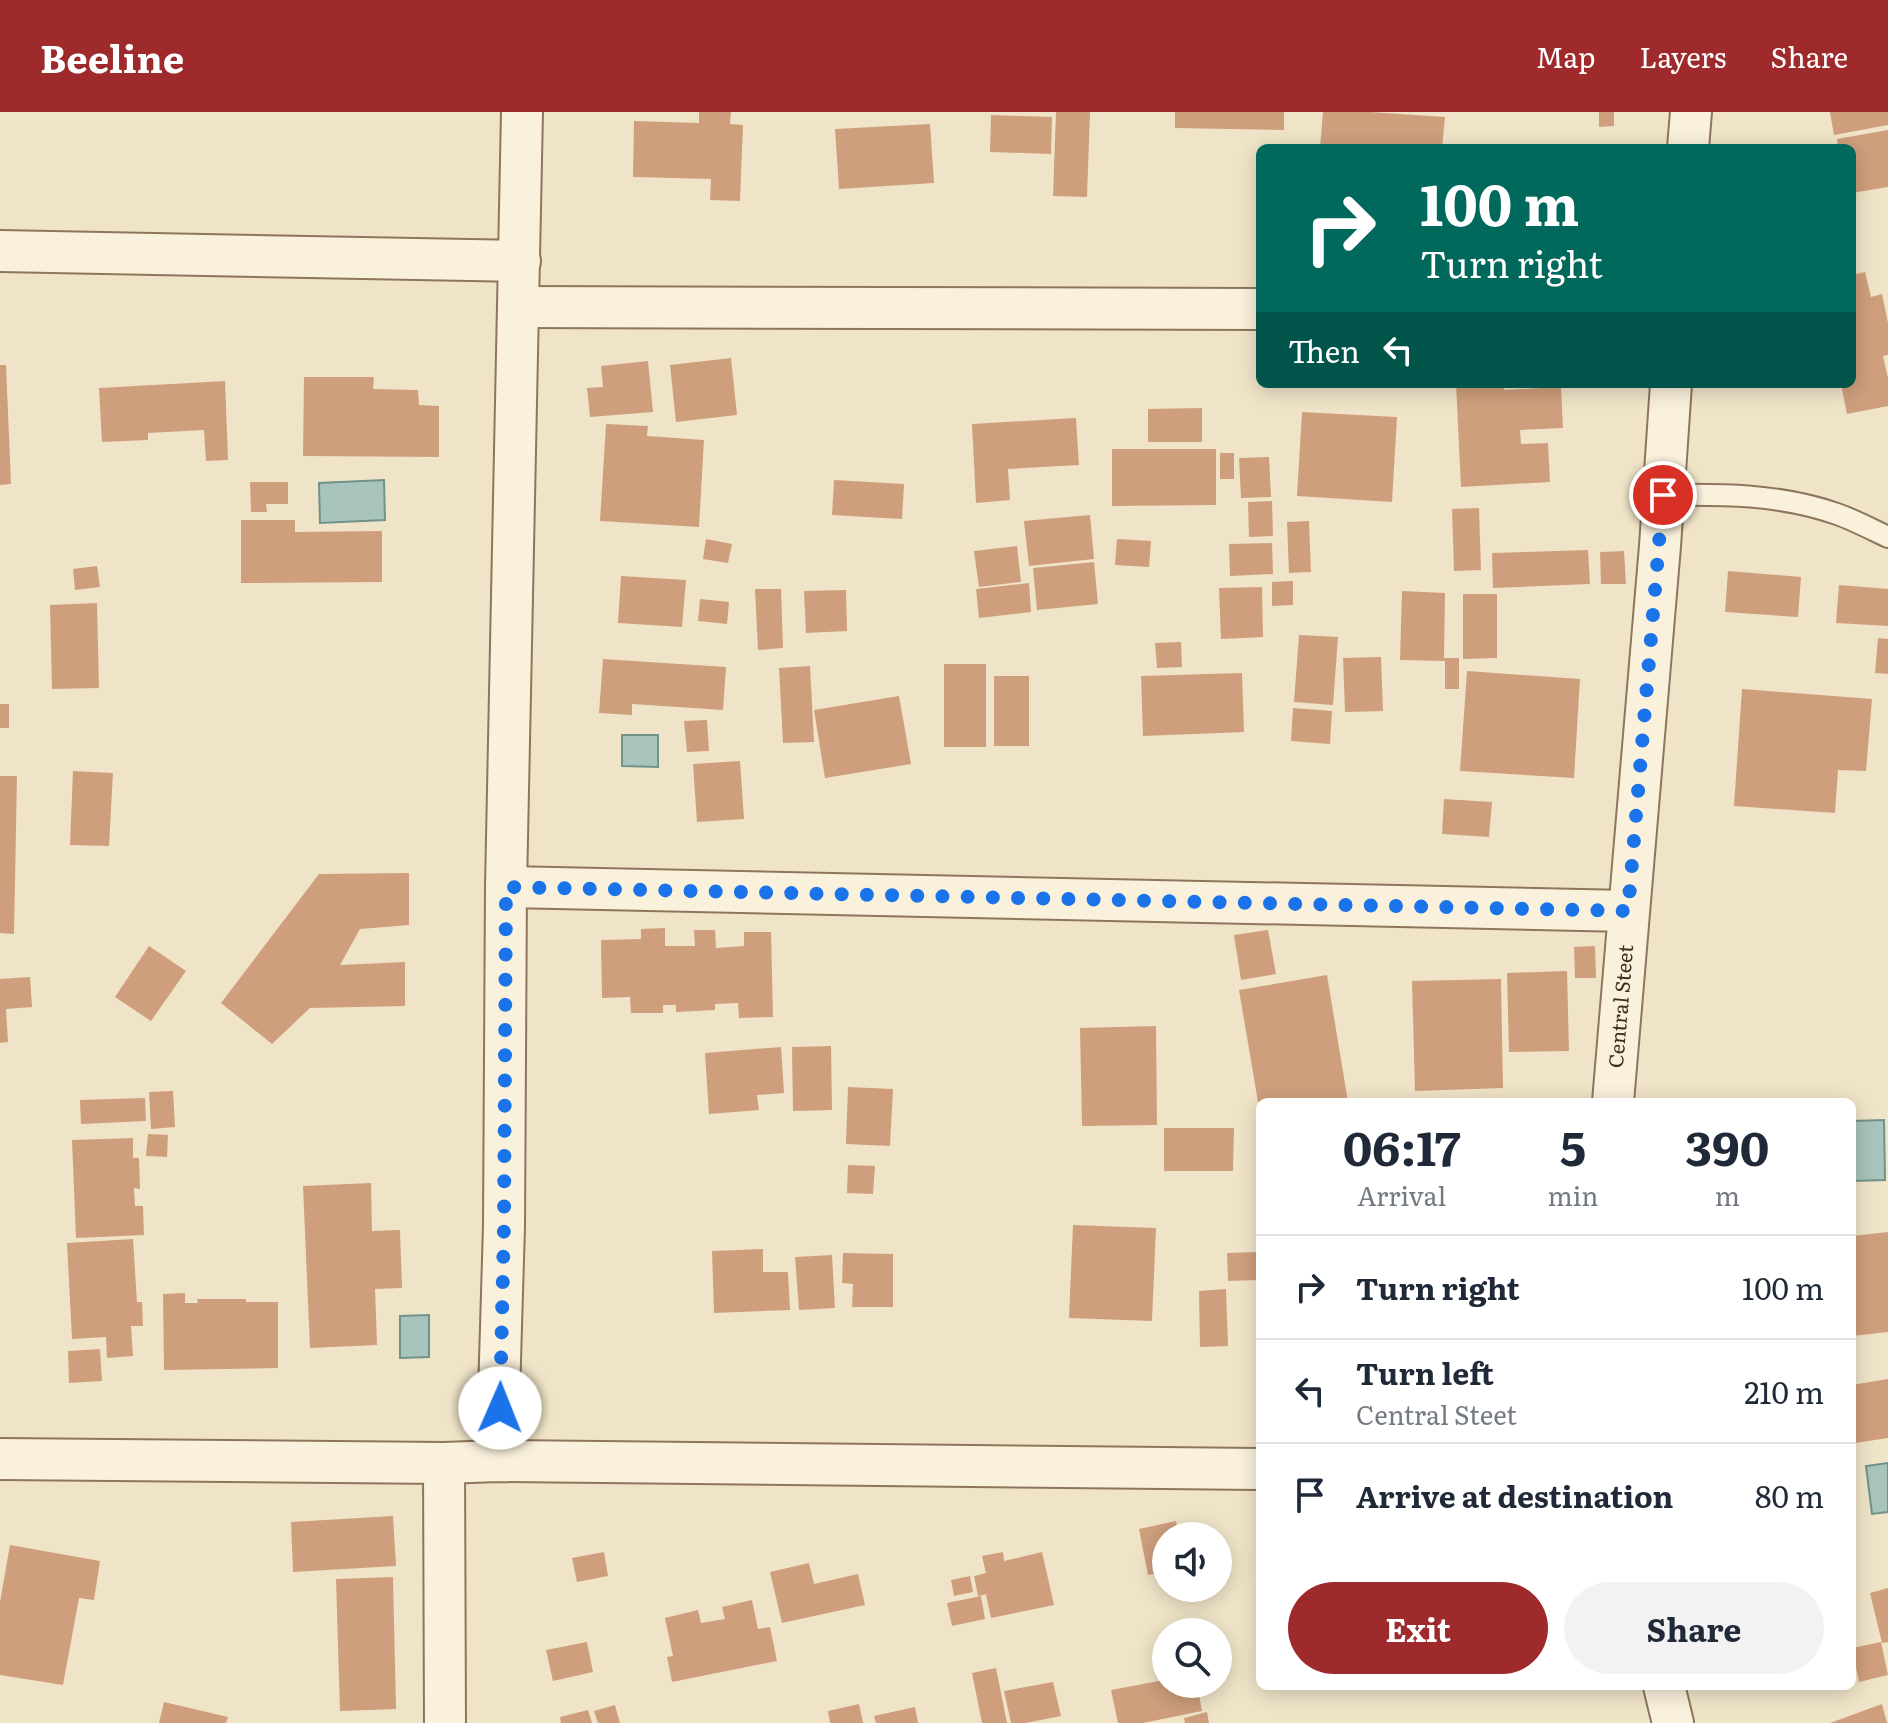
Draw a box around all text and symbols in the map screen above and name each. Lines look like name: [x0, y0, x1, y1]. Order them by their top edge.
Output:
text: Beeline: [40, 28, 184, 85]
text: Map: [1536, 35, 1595, 77]
text: Layers: [1639, 35, 1726, 77]
text: Share: [1770, 35, 1848, 77]
text: 100 m: [1420, 160, 1579, 243]
icon: right: [1288, 176, 1392, 280]
text: Turn right: [1420, 236, 1603, 289]
text: Then: [1288, 328, 1360, 372]
icon: left: [1376, 328, 1420, 372]
pin: [1629, 461, 1697, 529]
icon: arrive: [1641, 473, 1685, 517]
street label: Central Steet: [1599, 943, 1639, 1069]
text: 06:17: [1343, 1110, 1461, 1181]
text: 5: [1560, 1110, 1586, 1181]
text: 390: [1685, 1110, 1769, 1181]
text: Arrival: [1357, 1175, 1446, 1214]
text: min: [1547, 1175, 1599, 1214]
text: m: [1715, 1175, 1740, 1214]
icon: right: [1288, 1265, 1332, 1309]
text: Turn right: [1356, 1265, 1520, 1309]
text: 100 m: [1742, 1265, 1824, 1309]
text: Turn left: [1356, 1350, 1494, 1394]
position arrow: [458, 1366, 542, 1450]
icon: left: [1288, 1369, 1332, 1413]
text: 210 m: [1744, 1369, 1824, 1413]
text: Central Steet: [1356, 1394, 1517, 1433]
icon: arrive: [1288, 1473, 1332, 1517]
text: Arrive at destination: [1356, 1473, 1673, 1517]
text: 80 m: [1755, 1473, 1824, 1517]
map controls: [1152, 1522, 1232, 1698]
button: sound: [1152, 1522, 1232, 1602]
button: Exit: [1288, 1582, 1548, 1674]
button: Share: [1564, 1582, 1824, 1674]
button: search: [1152, 1618, 1232, 1698]

